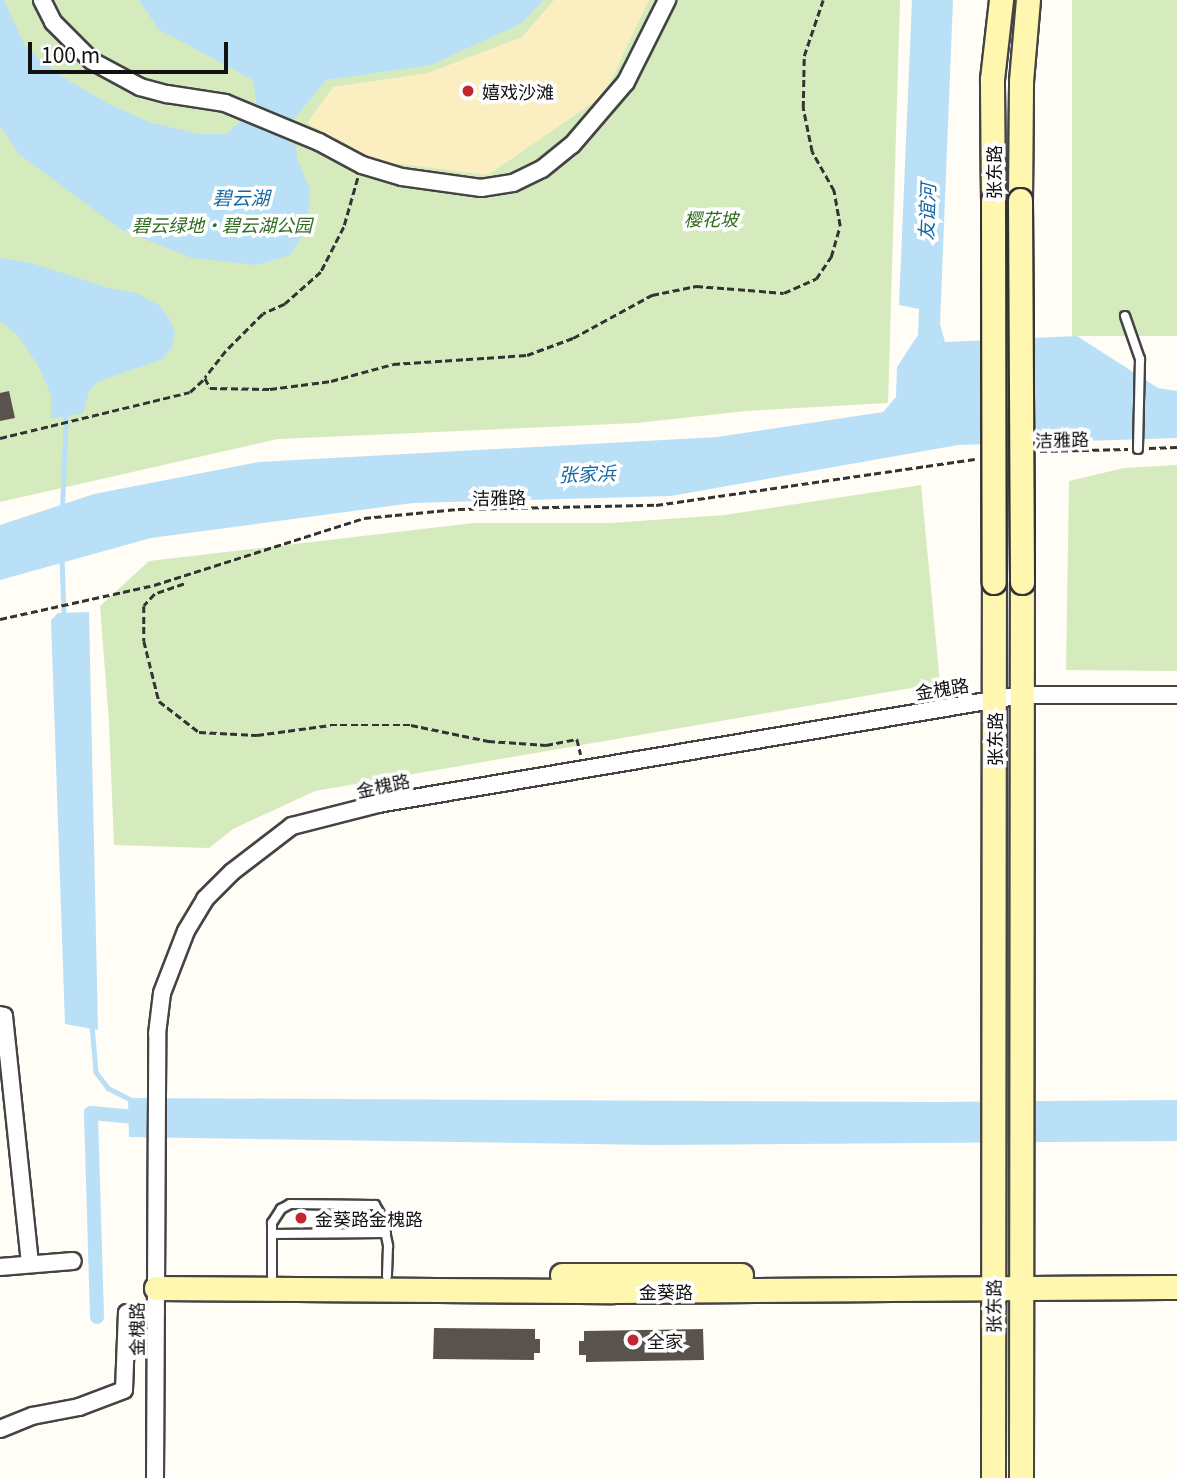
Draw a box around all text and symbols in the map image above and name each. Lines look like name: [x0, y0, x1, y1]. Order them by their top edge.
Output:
scale bar: [32, 28, 231, 72]
text: 100 m: [41, 39, 100, 69]
place label: 嬉戏沙滩: [482, 80, 554, 102]
marker: 嬉戏沙滩: [460, 83, 476, 99]
street label: 张东路: [982, 145, 1004, 199]
water label: 友谊河: [914, 183, 938, 241]
water label: 碧云湖: [213, 186, 269, 208]
park label: 樱花坡: [684, 207, 738, 229]
park label: 碧云绿地·碧云湖公园: [132, 213, 312, 235]
street label: 洁雅路: [1035, 427, 1089, 451]
water label: 张家浜: [558, 461, 616, 485]
street label: 洁雅路: [472, 486, 526, 508]
street label: 金槐路: [914, 673, 970, 703]
street label: 张东路: [983, 712, 1005, 766]
street label: 金槐路: [354, 769, 412, 801]
place label: 金葵路金槐路: [315, 1207, 423, 1229]
marker: 金葵路金槐路: [293, 1210, 309, 1226]
street label: 张东路: [982, 1279, 1004, 1333]
street label: 金葵路: [639, 1280, 693, 1302]
street label: 金槐路: [125, 1302, 147, 1356]
place label: 全家: [647, 1329, 683, 1351]
marker: 全家: [625, 1332, 641, 1348]

